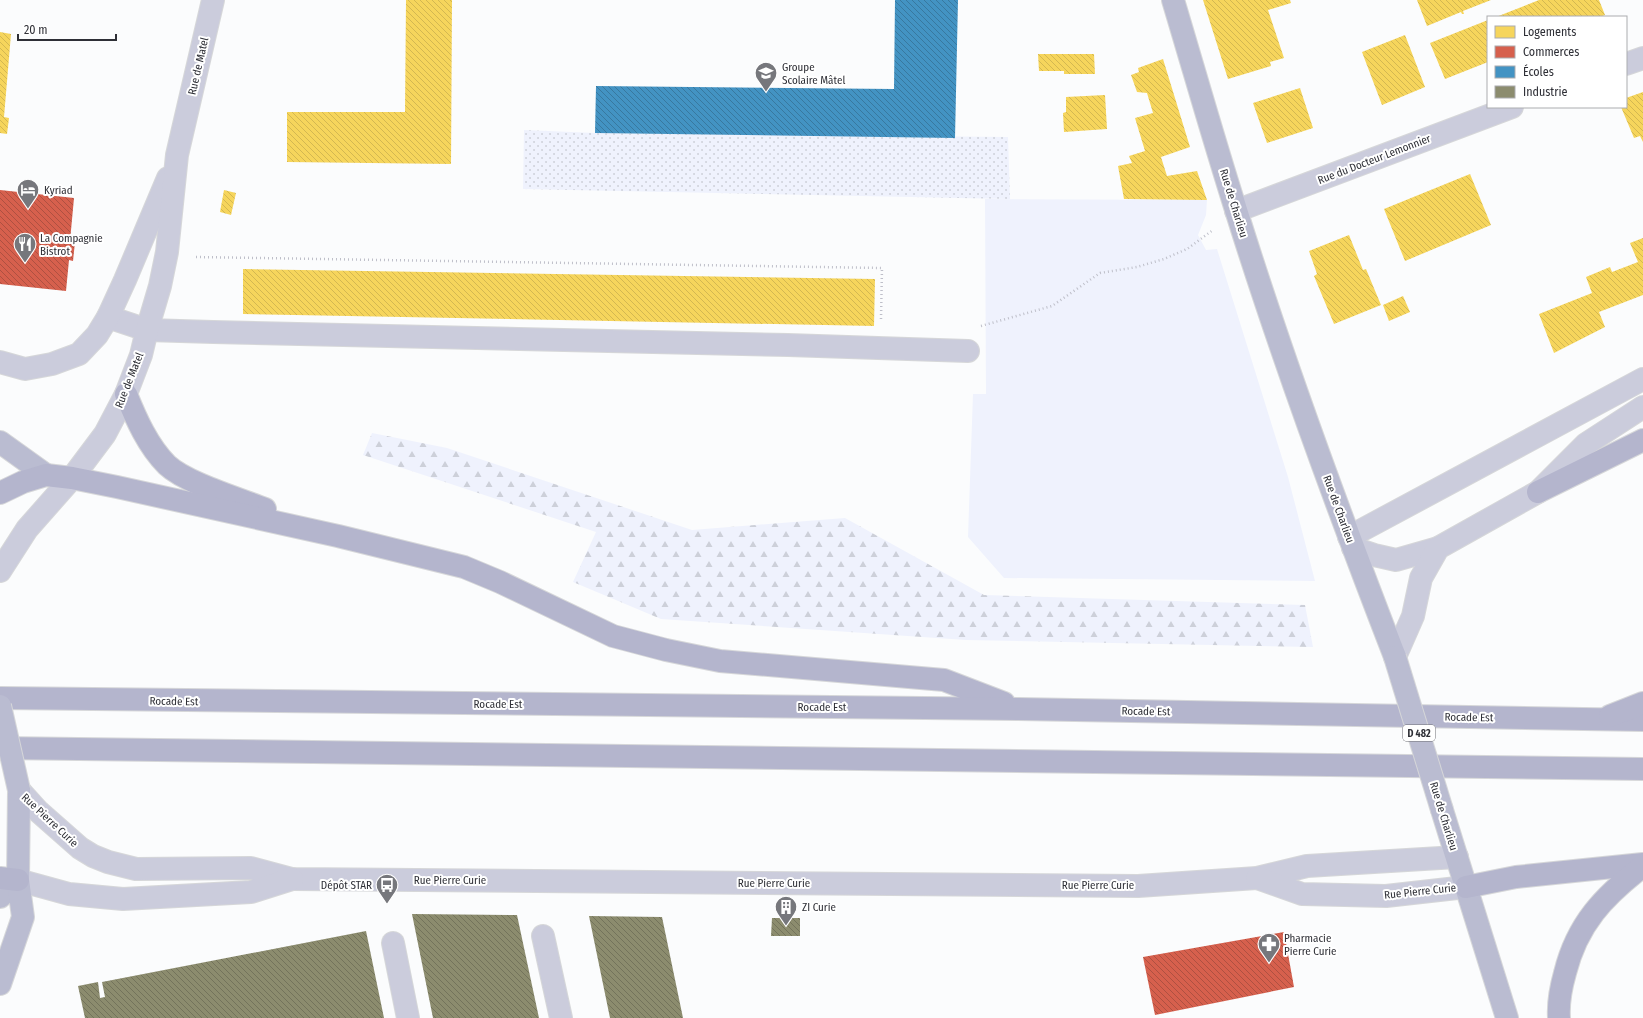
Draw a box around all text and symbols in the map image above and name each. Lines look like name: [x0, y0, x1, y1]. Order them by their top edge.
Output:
scale bar: [18, 16, 116, 42]
legend: [1487, 16, 1627, 108]
text: 20 m: [24, 23, 48, 37]
text: Logements: [1523, 25, 1576, 39]
street label: Rue de Matel: [186, 36, 211, 96]
text: Commerces: [1523, 45, 1579, 59]
school or university icon: Groupe Scolaire Mâtel: [753, 60, 779, 93]
place label: Groupe Scolaire Mâtel: [782, 61, 845, 87]
text: Écoles: [1523, 64, 1554, 79]
text: Industrie: [1523, 85, 1567, 99]
street label: Rue du Docteur Lemonnier: [1316, 132, 1433, 187]
street label: Rue de Charlieu: [1217, 167, 1250, 239]
hotel icon: Kyriad: [15, 177, 41, 210]
place label: Kyriad: [44, 184, 73, 197]
restaurant icon: La Compagnie Bistrot: [12, 231, 38, 264]
place label: La Compagnie Bistrot: [40, 232, 103, 258]
street label: Rue de Matel: [112, 350, 147, 410]
street label: Rue de Charlieu: [1320, 474, 1357, 545]
street label: Rocade Est: [149, 695, 199, 708]
street label: Rocade Est: [474, 698, 523, 711]
street label: Rocade Est: [798, 701, 847, 714]
street label: Rocade Est: [1121, 705, 1171, 718]
street label: Rocade Est: [1444, 711, 1494, 724]
road number: D 482: [1403, 725, 1435, 741]
street label: Rue de Charlieu: [1427, 780, 1460, 852]
street label: Rue Pierre Curie: [19, 791, 81, 850]
bus stop icon: Dépôt STAR: [374, 872, 400, 905]
street label: Rue Pierre Curie: [414, 874, 486, 887]
street label: Rue Pierre Curie: [738, 877, 810, 890]
place label: Dépôt STAR: [321, 879, 372, 892]
street label: Rue Pierre Curie: [1062, 879, 1134, 892]
street label: Rue Pierre Curie: [1383, 881, 1457, 902]
building icon: ZI Curie: [773, 894, 799, 927]
place label: ZI Curie: [802, 901, 836, 914]
pharmacy icon: Pharmacie Pierre Curie: [1256, 931, 1282, 964]
place label: Pharmacie Pierre Curie: [1284, 932, 1337, 958]

